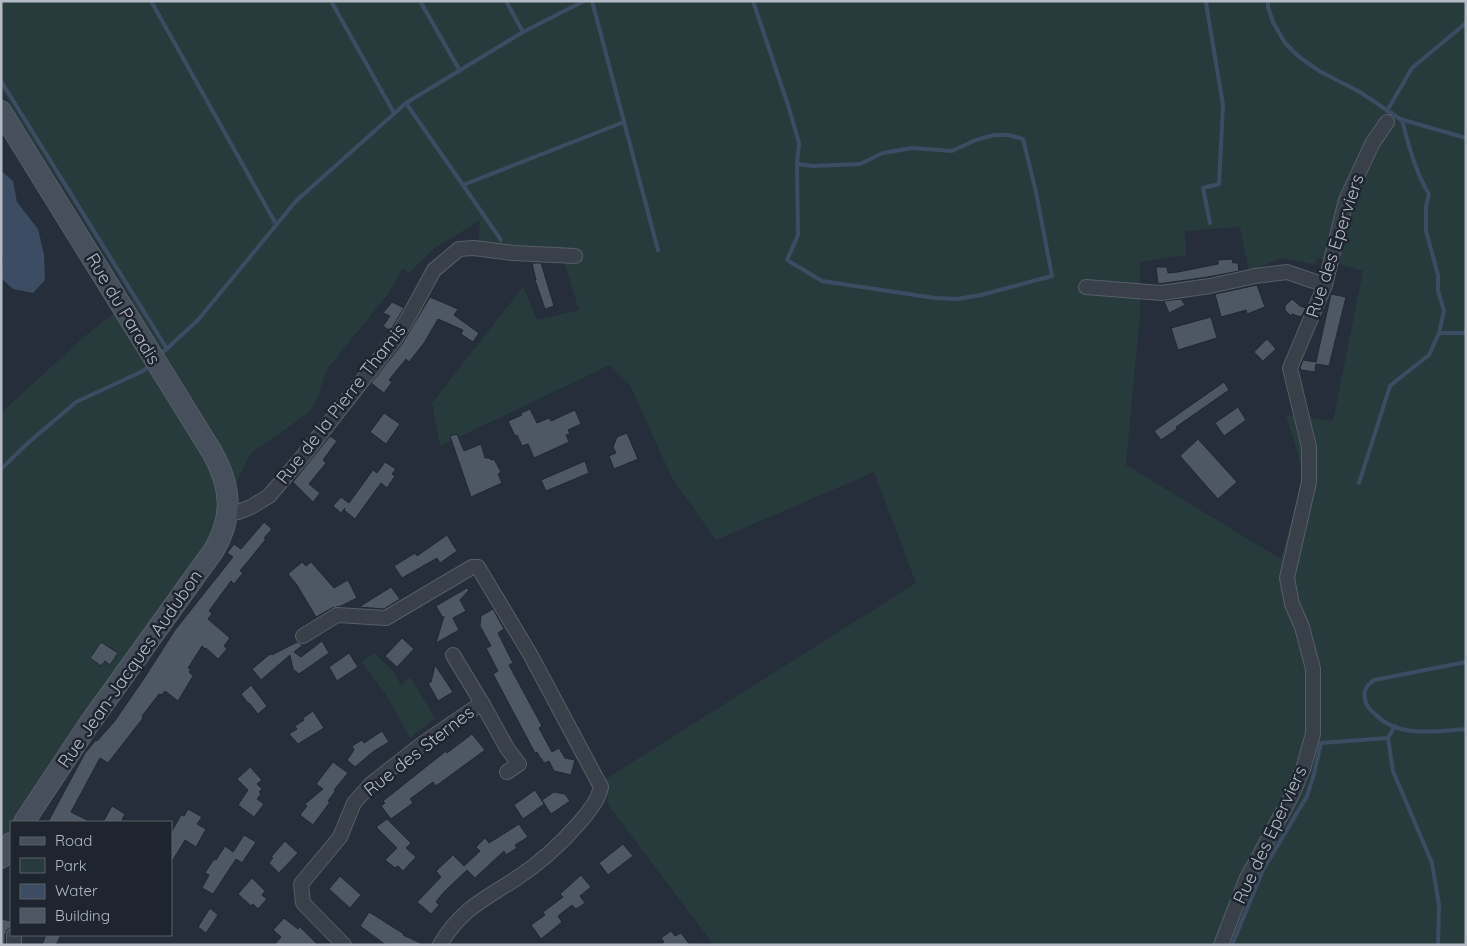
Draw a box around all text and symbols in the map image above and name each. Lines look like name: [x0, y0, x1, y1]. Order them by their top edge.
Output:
street label: Rue des Eperviers: [1300, 171, 1369, 321]
street label: Rue du Paradis: [81, 249, 166, 369]
street label: Rue de la Pierre Thamis: [271, 319, 410, 488]
street label: Rue Jean-Jacques Audubon: [52, 565, 207, 772]
street label: Rue des Sternes: [359, 700, 479, 801]
street label: Rue des Eperviers: [1227, 762, 1312, 907]
legend: [10, 821, 172, 936]
text: Road: [55, 831, 92, 850]
text: Park: [55, 856, 87, 875]
text: Water: [55, 881, 98, 900]
text: Building: [55, 906, 110, 925]

